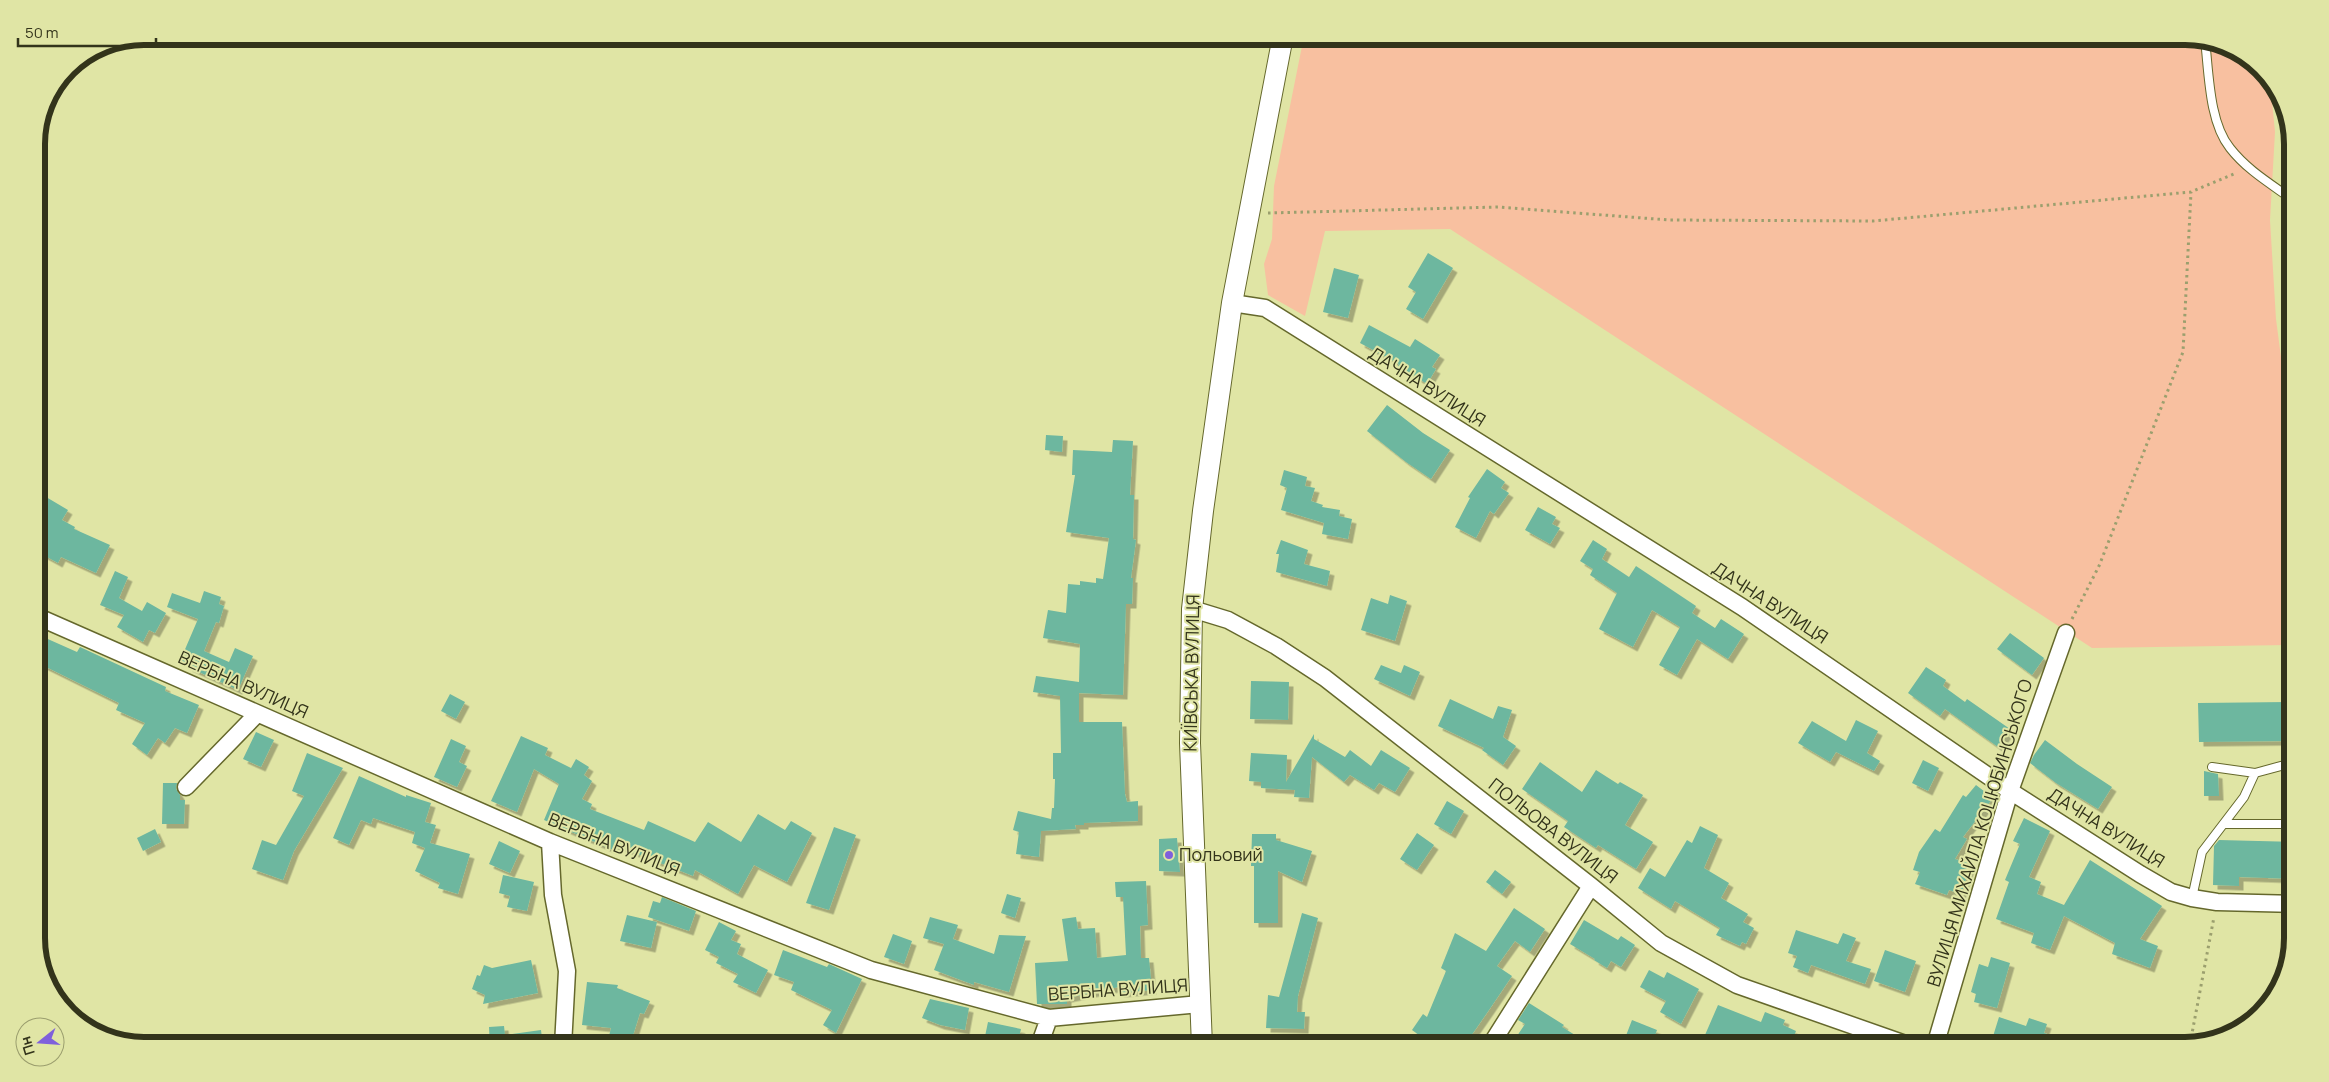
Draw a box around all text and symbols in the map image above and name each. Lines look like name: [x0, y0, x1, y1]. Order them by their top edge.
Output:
scale bar: [18, 15, 155, 47]
text: 50 m: [25, 22, 59, 43]
street label: ДАЧНА ВУЛИЦЯ: [1365, 341, 1490, 432]
street label: ДАЧНА ВУЛИЦЯ: [1708, 556, 1833, 649]
street label: КИЇВСЬКА ВУЛИЦЯ: [1178, 594, 1204, 752]
street label: ВЕРБНА ВУЛИЦЯ: [175, 645, 312, 724]
street label: ВУЛИЦЯ МИХАЙЛА КОЦЮБИНСЬКОГО: [1921, 676, 2037, 989]
street label: ПОЛЬОВА ВУЛИЦЯ: [1484, 772, 1623, 888]
street label: ДАЧНА ВУЛИЦЯ: [2044, 782, 2169, 873]
street label: ВЕРБНА ВУЛИЦЯ: [545, 807, 684, 881]
place label: Польовий: [1179, 842, 1263, 866]
marker: Польовий: [1163, 849, 1175, 861]
street label: ВЕРБНА ВУЛИЦЯ: [1047, 972, 1189, 1006]
north arrow: [15, 1017, 65, 1067]
text: Пн: [15, 1034, 39, 1058]

